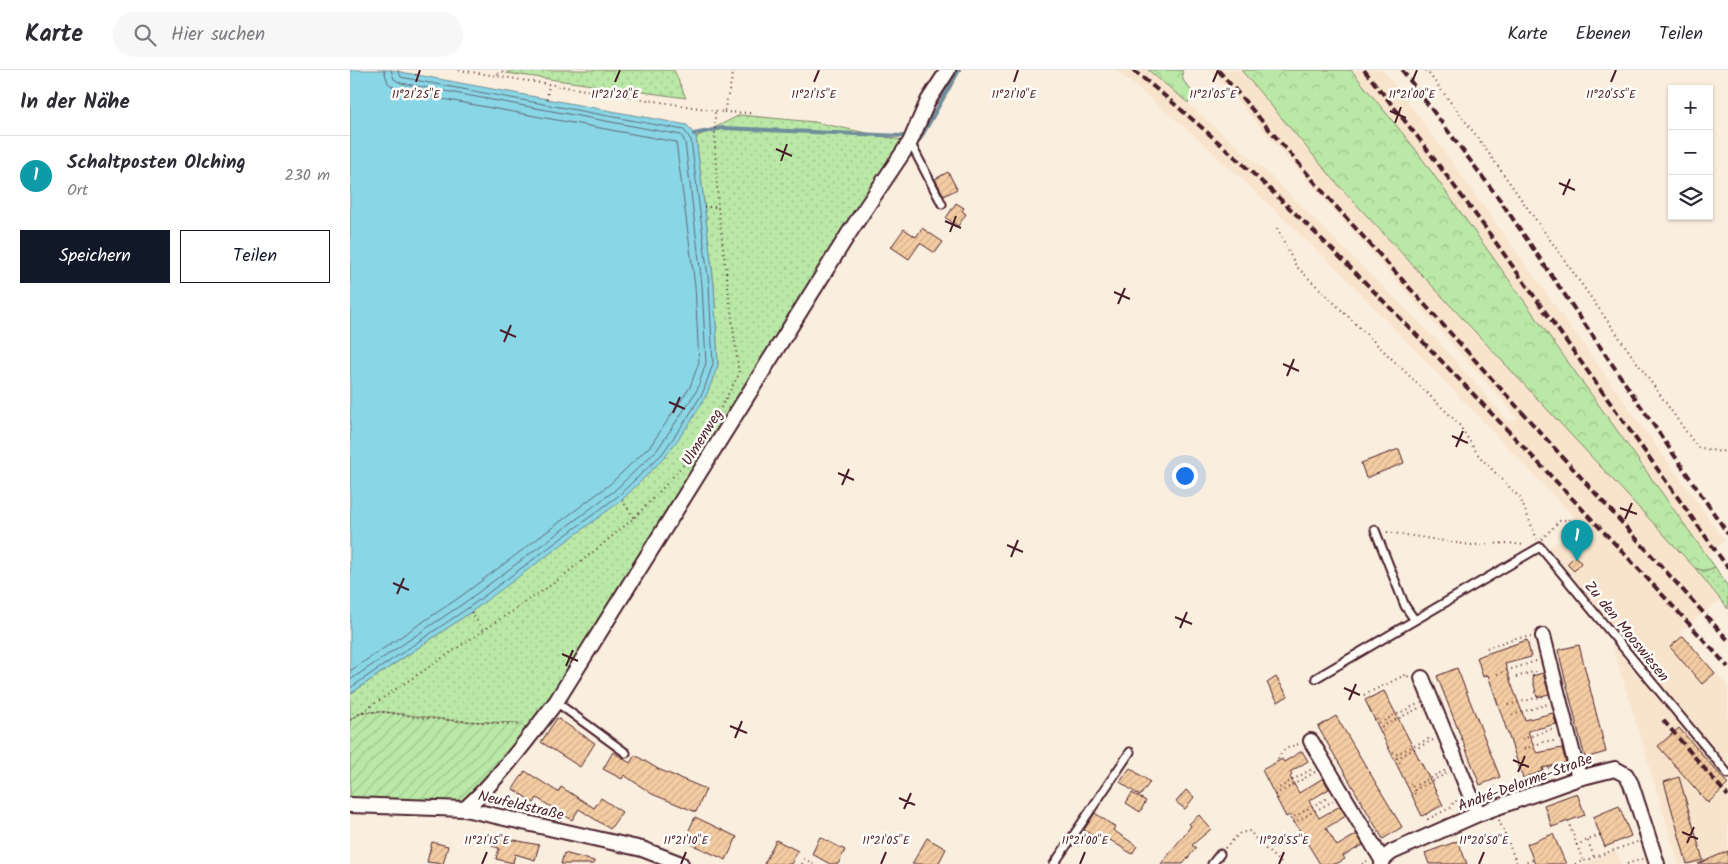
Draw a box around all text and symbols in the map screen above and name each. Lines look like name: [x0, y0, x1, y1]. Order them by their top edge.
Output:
search box: [113, 12, 463, 57]
text: Karte: [25, 15, 83, 54]
text: Hier suchen: [171, 20, 265, 50]
text: Karte: [1507, 20, 1548, 49]
text: Ebenen: [1576, 20, 1631, 49]
text: Teilen: [1659, 20, 1703, 49]
icon: search: [131, 21, 159, 49]
text: 11°21'25"E: [392, 85, 441, 104]
text: 11°21'20"E: [591, 85, 640, 104]
text: 11°21'15"E: [791, 85, 838, 104]
text: 11°21'10"E: [992, 85, 1037, 104]
text: 11°21'05"E: [1189, 85, 1238, 104]
text: 11°21'00"E: [1388, 85, 1437, 104]
text: 11°20'55"E: [1586, 85, 1637, 104]
map controls: [1668, 85, 1713, 220]
button: +: [1668, 85, 1713, 130]
text: In der Nähe: [20, 86, 130, 119]
button: −: [1668, 130, 1713, 175]
text: Schaltposten Olching: [67, 148, 246, 178]
text: 1: [34, 163, 38, 188]
text: 230 m: [284, 163, 330, 188]
button: layers: [1668, 175, 1713, 220]
text: Ort: [67, 178, 88, 203]
button: Speichern: [20, 230, 170, 283]
button: Teilen: [180, 230, 330, 283]
street label: Ulmenweg: [676, 404, 730, 471]
your location: [1172, 463, 1198, 489]
pin: 1: [1561, 520, 1593, 561]
street label: Zu den Mooswiesen: [1578, 576, 1675, 687]
street label: André-Delorme-Straße: [1455, 747, 1596, 818]
street label: Neufeldstraße: [476, 784, 566, 828]
text: 11°21'15"E: [464, 831, 511, 850]
text: 11°21'10"E: [664, 831, 709, 850]
text: 11°21'05"E: [862, 831, 911, 850]
text: 11°21'00"E: [1061, 831, 1110, 850]
text: 11°20'55"E: [1259, 831, 1310, 850]
text: 11°20'50"E: [1459, 831, 1510, 850]

